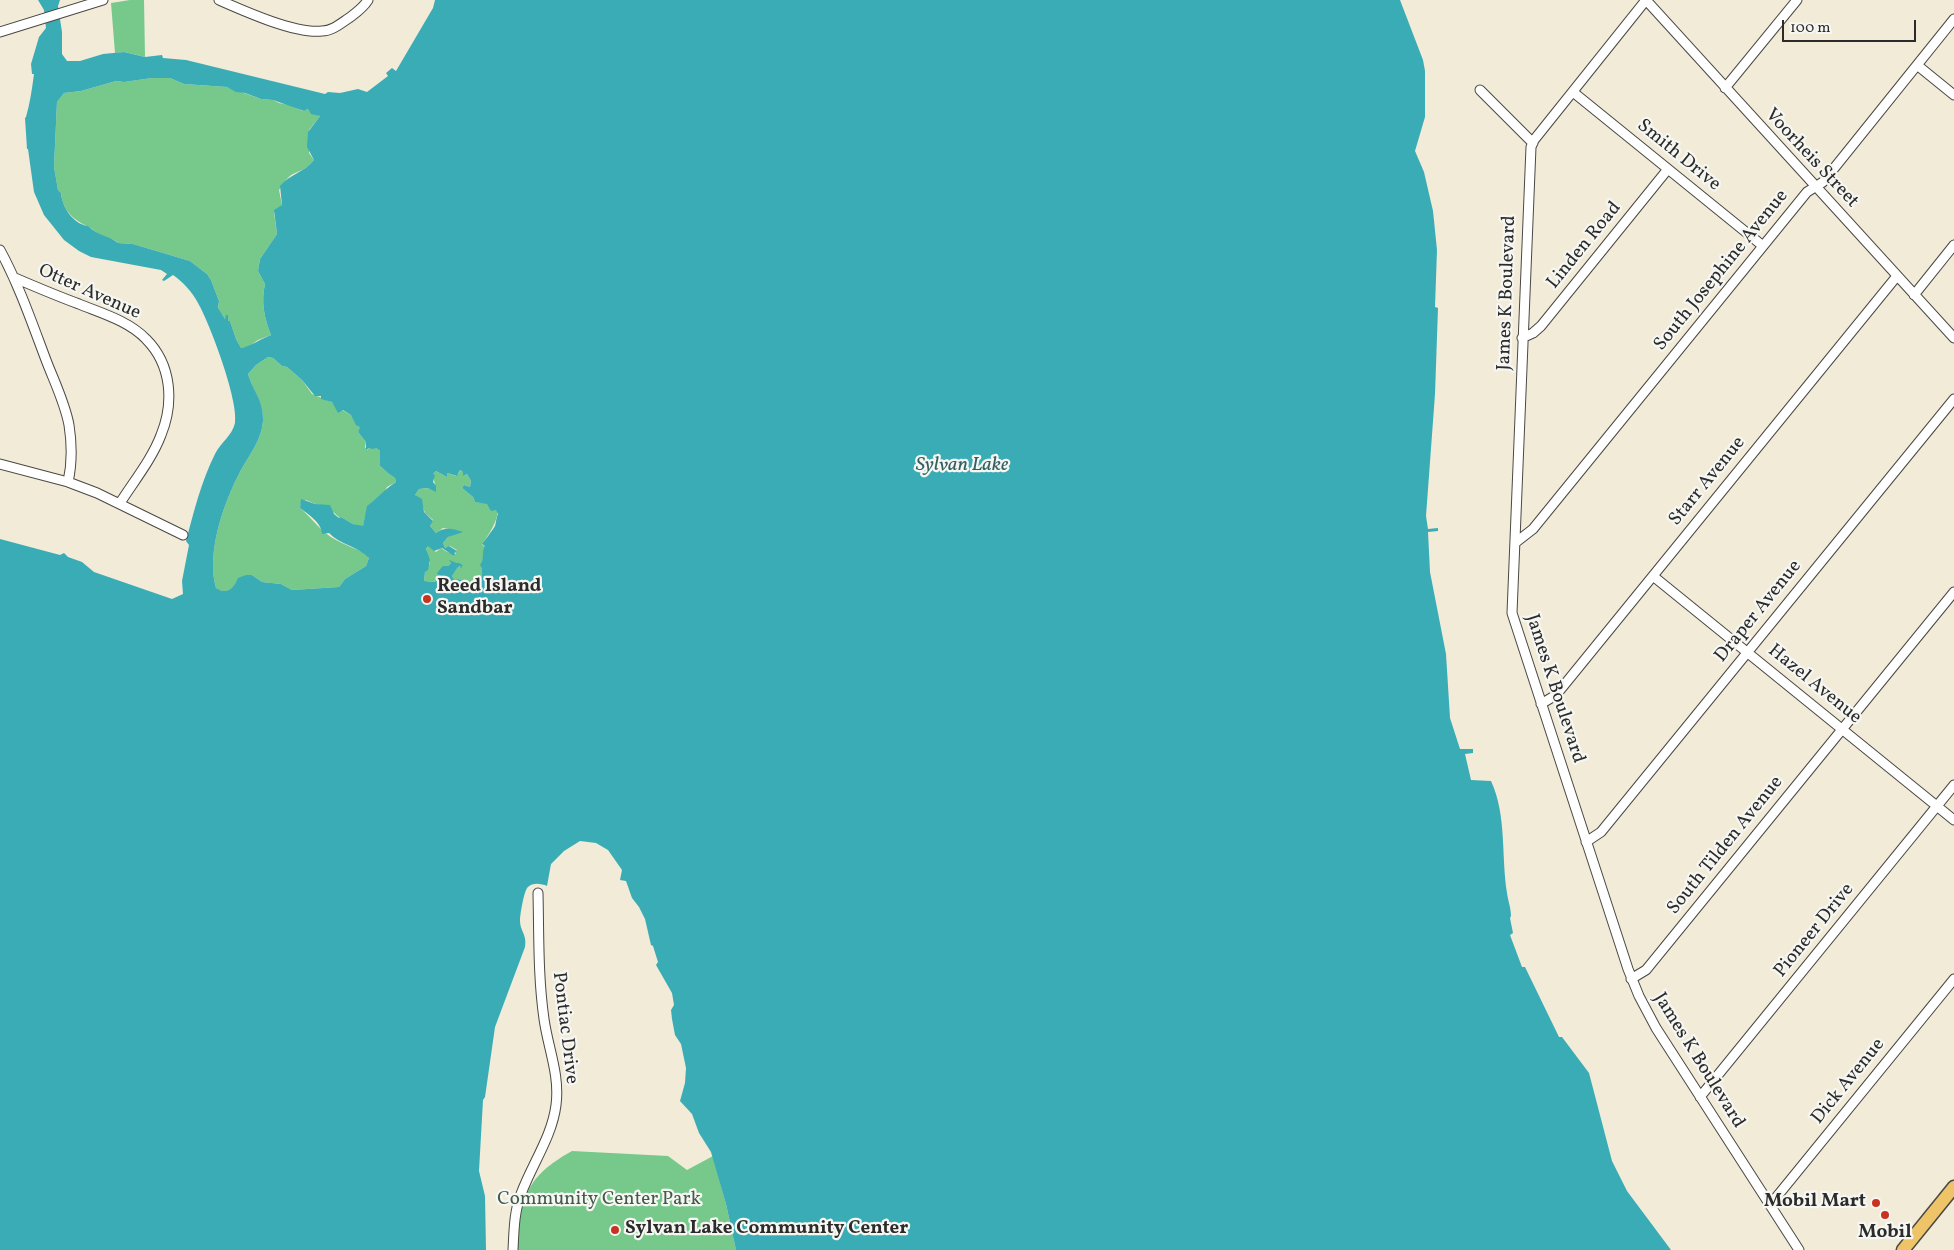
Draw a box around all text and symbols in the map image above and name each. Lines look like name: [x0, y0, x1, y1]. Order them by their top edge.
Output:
scale bar: [1784, 10, 1918, 42]
text: 100 m: [1790, 18, 1830, 39]
street label: Voorheis Street: [1759, 105, 1863, 213]
street label: Smith Drive: [1631, 115, 1725, 197]
street label: South Josephine Avenue: [1650, 186, 1794, 356]
street label: Linden Road: [1543, 198, 1627, 294]
street label: James K Boulevard: [1494, 215, 1522, 371]
street label: Otter Avenue: [34, 260, 144, 326]
street label: Starr Avenue: [1665, 433, 1751, 531]
water label: Sylvan Lake: [916, 454, 1008, 478]
street label: Draper Avenue: [1711, 556, 1807, 668]
place label: Reed Island Sandbar: [437, 577, 541, 621]
marker: Reed Island Sandbar: [421, 593, 433, 605]
street label: James K Boulevard: [1519, 612, 1589, 766]
street label: Hazel Avenue: [1763, 640, 1865, 730]
street label: South Tilden Avenue: [1663, 772, 1789, 920]
street label: Pioneer Drive: [1770, 879, 1860, 983]
street label: Pontiac Drive: [546, 971, 582, 1085]
street label: James K Boulevard: [1647, 989, 1749, 1133]
street label: Dick Avenue: [1807, 1034, 1891, 1130]
park label: Community Center Park: [497, 1190, 701, 1212]
place label: Mobil Mart: [1764, 1192, 1866, 1214]
marker: Mobil Mart: [1870, 1197, 1882, 1209]
marker: Mobil: [1879, 1209, 1891, 1221]
place label: Sylvan Lake Community Center: [625, 1219, 908, 1241]
place label: Mobil: [1858, 1223, 1912, 1245]
marker: Sylvan Lake Community Center: [609, 1224, 621, 1236]

